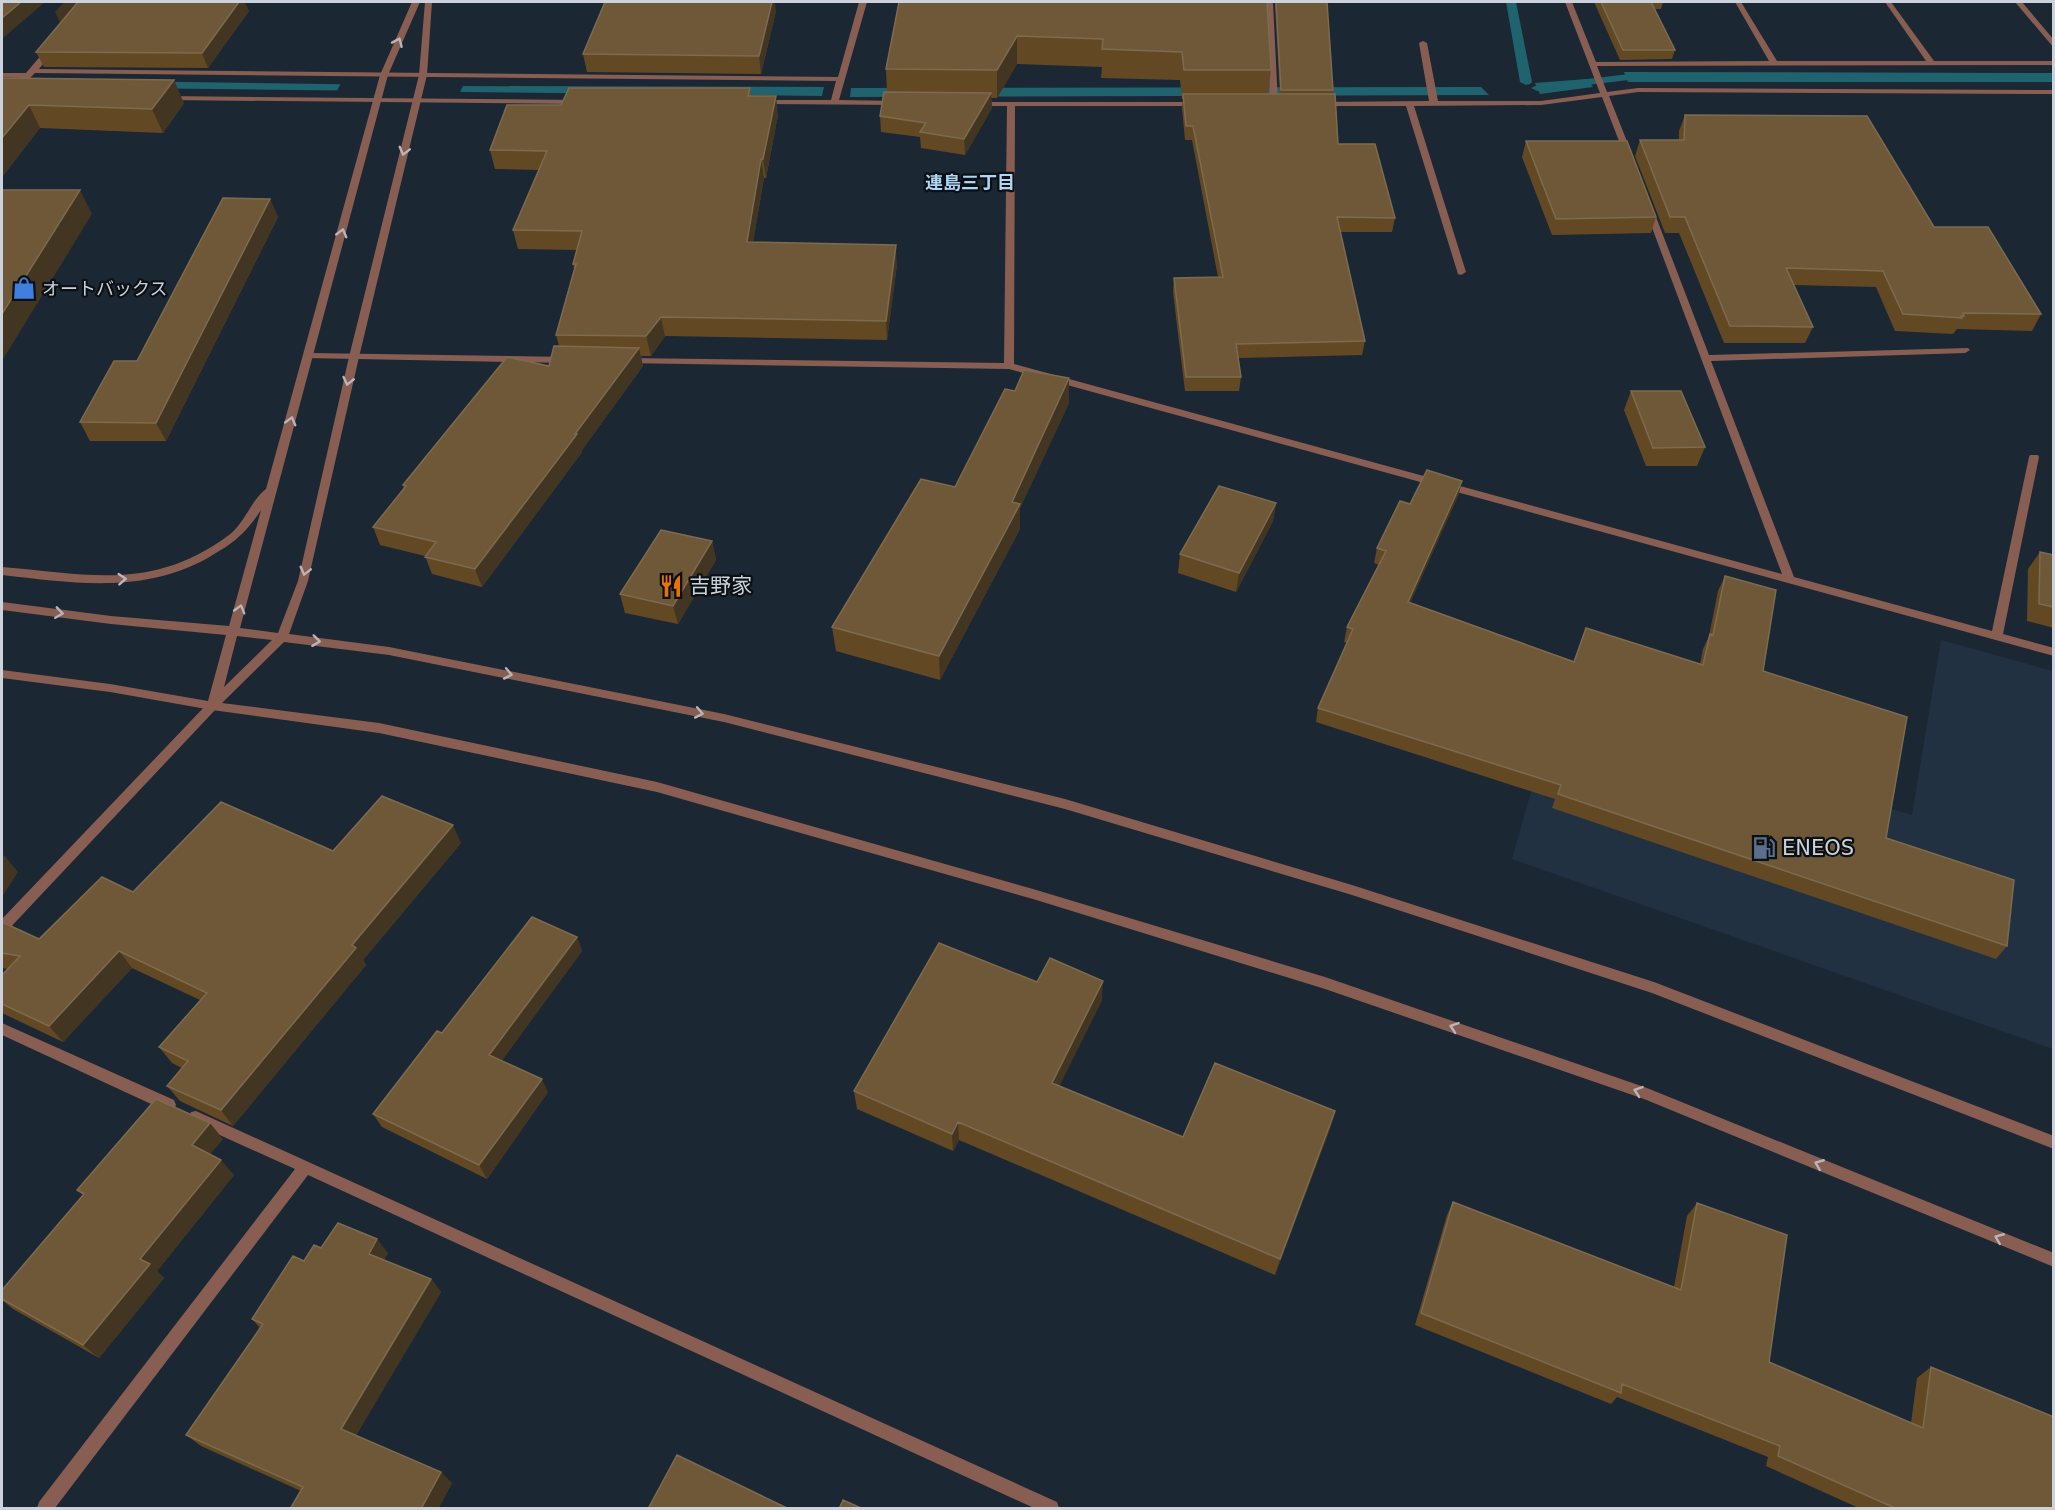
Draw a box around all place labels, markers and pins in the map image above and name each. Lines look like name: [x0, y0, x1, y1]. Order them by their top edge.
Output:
shop icon: オートバックス: [11, 275, 37, 301]
place label: オートバックス: [42, 278, 167, 299]
restaurant icon: 吉野家: [658, 573, 684, 599]
place label: 吉野家: [689, 574, 752, 598]
fuel station icon: ENEOS: [1751, 835, 1777, 861]
place label: ENEOS: [1782, 836, 1854, 860]

